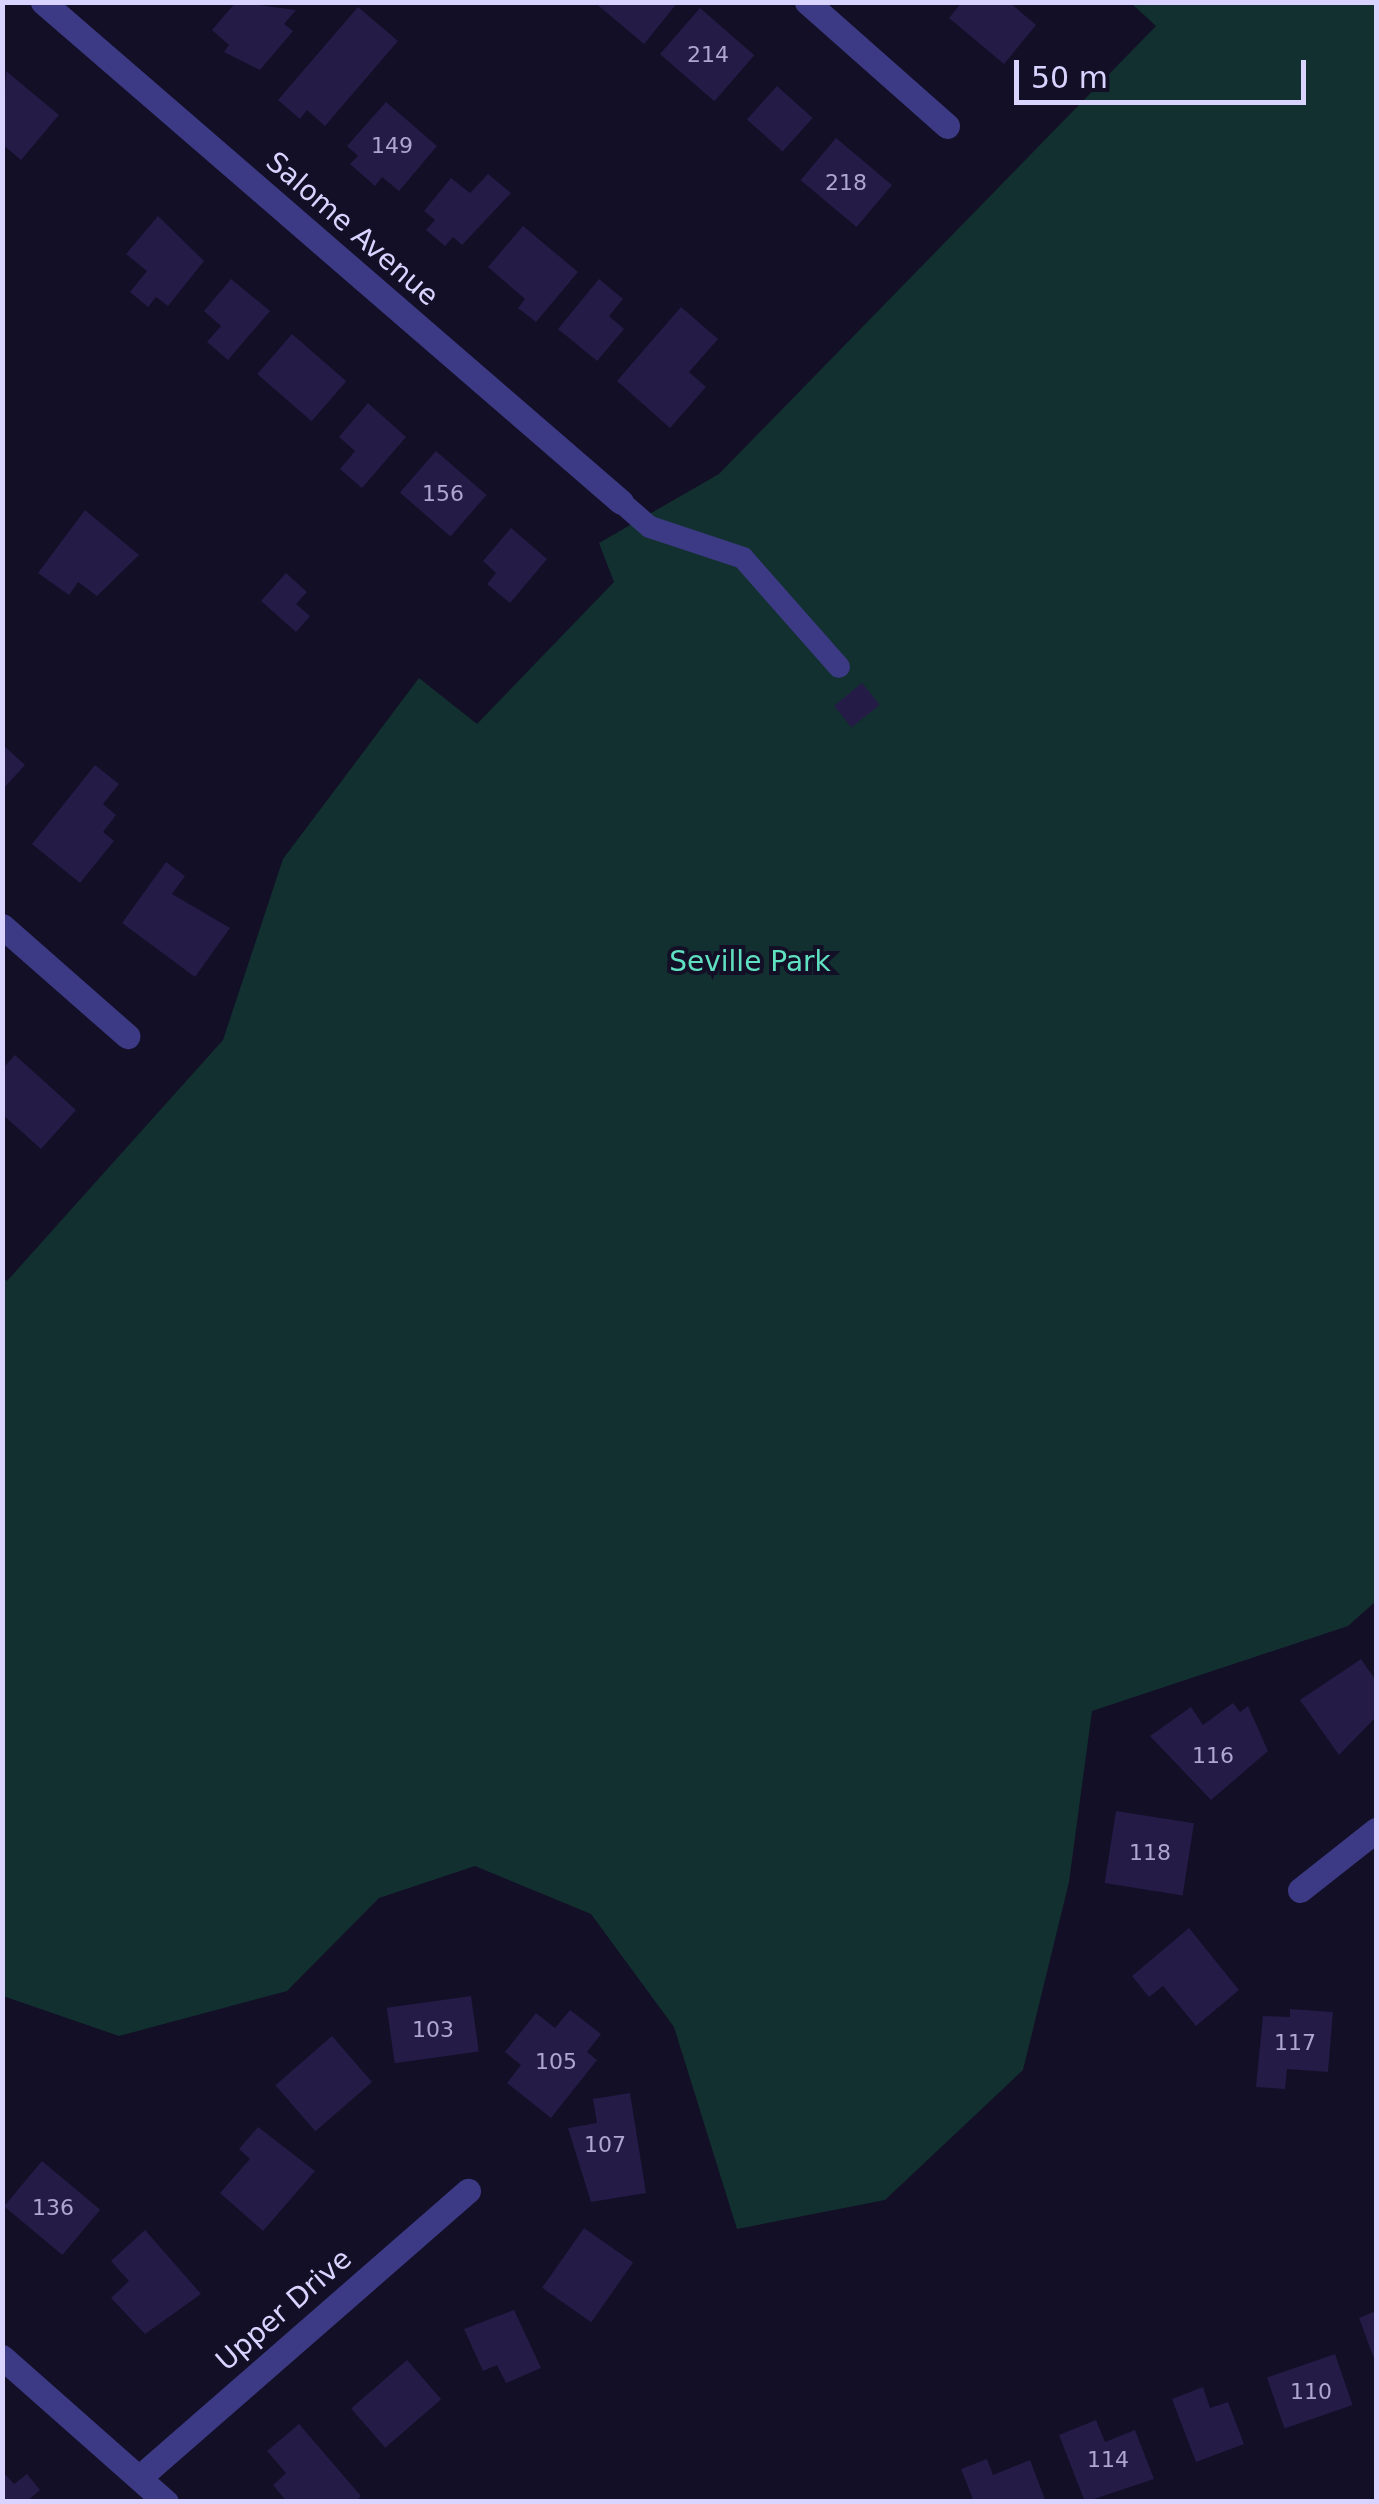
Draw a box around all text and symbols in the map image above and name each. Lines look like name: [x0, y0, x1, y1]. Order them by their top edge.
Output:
scale bar: [1019, 40, 1312, 102]
house number: 214: [687, 42, 729, 68]
text: 50 m: [1031, 60, 1108, 95]
house number: 149: [371, 133, 413, 159]
street label: Salome Avenue: [259, 145, 445, 313]
house number: 218: [825, 170, 867, 196]
house number: 156: [422, 481, 464, 507]
park label: Seville Park: [669, 945, 831, 979]
house number: 116: [1192, 1743, 1234, 1769]
house number: 118: [1129, 1840, 1171, 1866]
house number: 103: [412, 2017, 454, 2043]
house number: 117: [1274, 2030, 1316, 2056]
house number: 105: [535, 2049, 577, 2075]
house number: 107: [584, 2132, 626, 2158]
house number: 136: [32, 2195, 74, 2221]
street label: Upper Drive: [209, 2242, 359, 2378]
house number: 110: [1290, 2379, 1332, 2405]
house number: 114: [1087, 2447, 1129, 2473]

